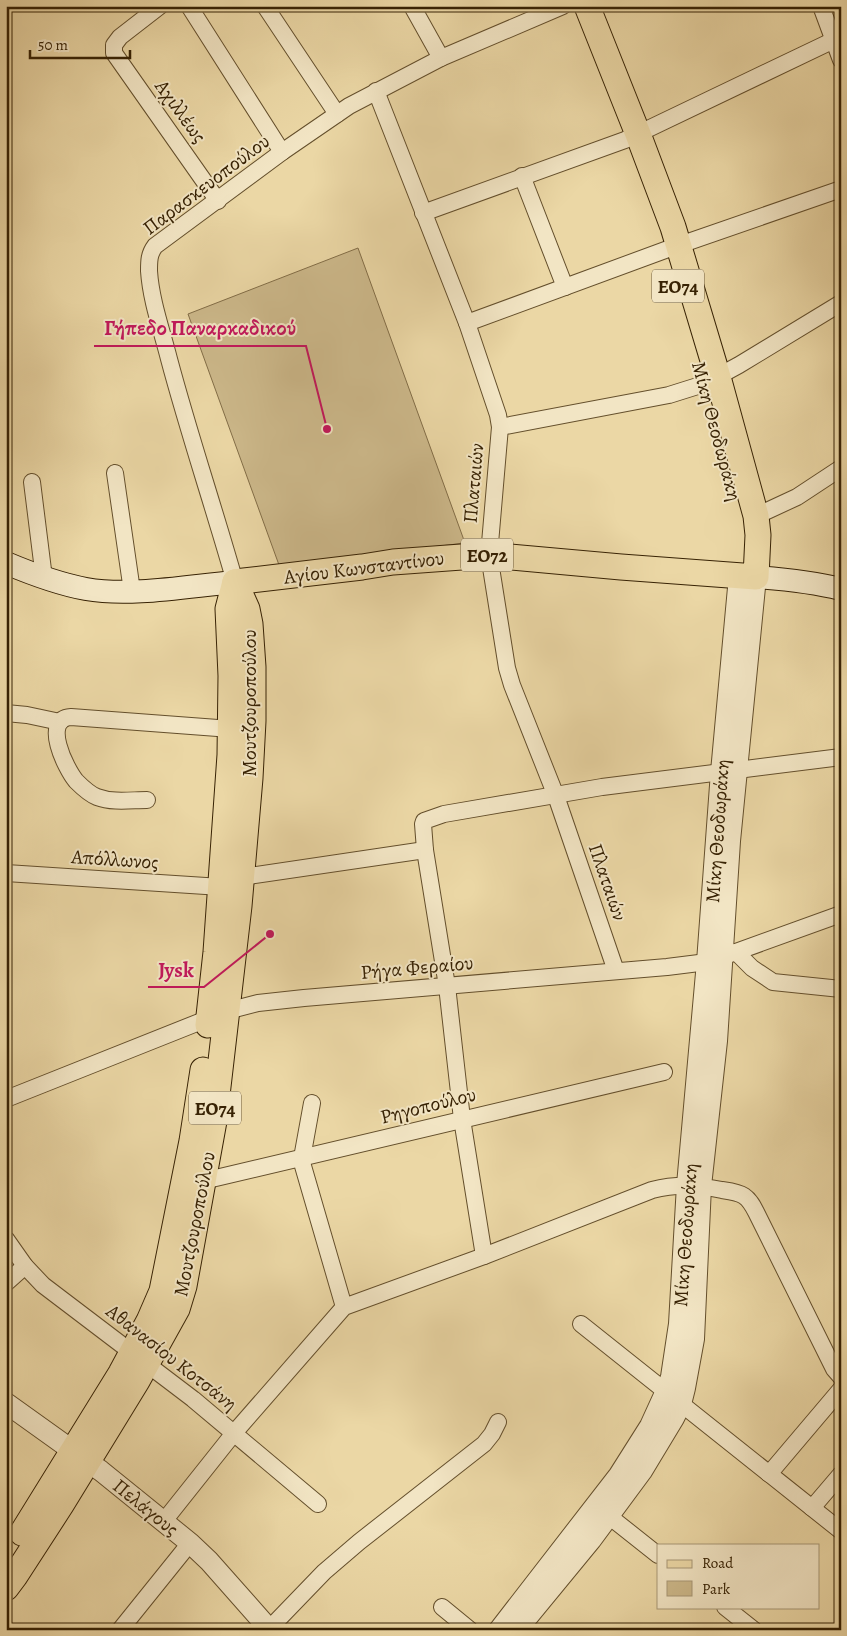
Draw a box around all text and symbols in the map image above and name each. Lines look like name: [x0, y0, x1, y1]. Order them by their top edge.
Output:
scale bar: [30, 28, 130, 60]
text: 50 m: [38, 35, 68, 55]
street label: Αχιλλέως: [148, 73, 213, 148]
street label: Παρασκευοπούλου: [137, 128, 275, 241]
road number: ΕΟ74: [652, 270, 704, 302]
callout: Γήπεδο Παναρκαδικού: [94, 310, 306, 346]
text: Γήπεδο Παναρκαδικού: [104, 314, 296, 342]
street label: Μίκη Θεοδωράκη: [685, 358, 748, 504]
street label: Πλαταιών: [457, 442, 490, 524]
road number: ΕΟ72: [461, 538, 513, 572]
street label: Αγίου Κωνσταντίνου: [281, 544, 446, 591]
street label: Μουτζουροπούλου: [236, 629, 263, 777]
street label: Μίκη Θεοδωράκη: [699, 758, 736, 904]
street label: Πλαταιών: [582, 840, 633, 924]
street label: Απόλλωνος: [70, 843, 159, 876]
street label: Ρήγα Φεραίου: [360, 949, 474, 986]
callout: Jysk: [148, 951, 204, 987]
text: Jysk: [158, 956, 194, 984]
street label: Ρηγοπούλου: [377, 1081, 479, 1130]
road number: ΕΟ74: [189, 1092, 241, 1124]
street label: Μουτζουροπούλου: [167, 1149, 222, 1299]
street label: Μίκη Θεοδωράκη: [667, 1162, 704, 1308]
street label: Αθανασίου Κοτσάνη: [100, 1297, 243, 1417]
street label: Πελάγους: [107, 1473, 184, 1542]
legend: [657, 1544, 820, 1608]
text: Road: [702, 1553, 734, 1573]
text: Park: [702, 1579, 731, 1599]

